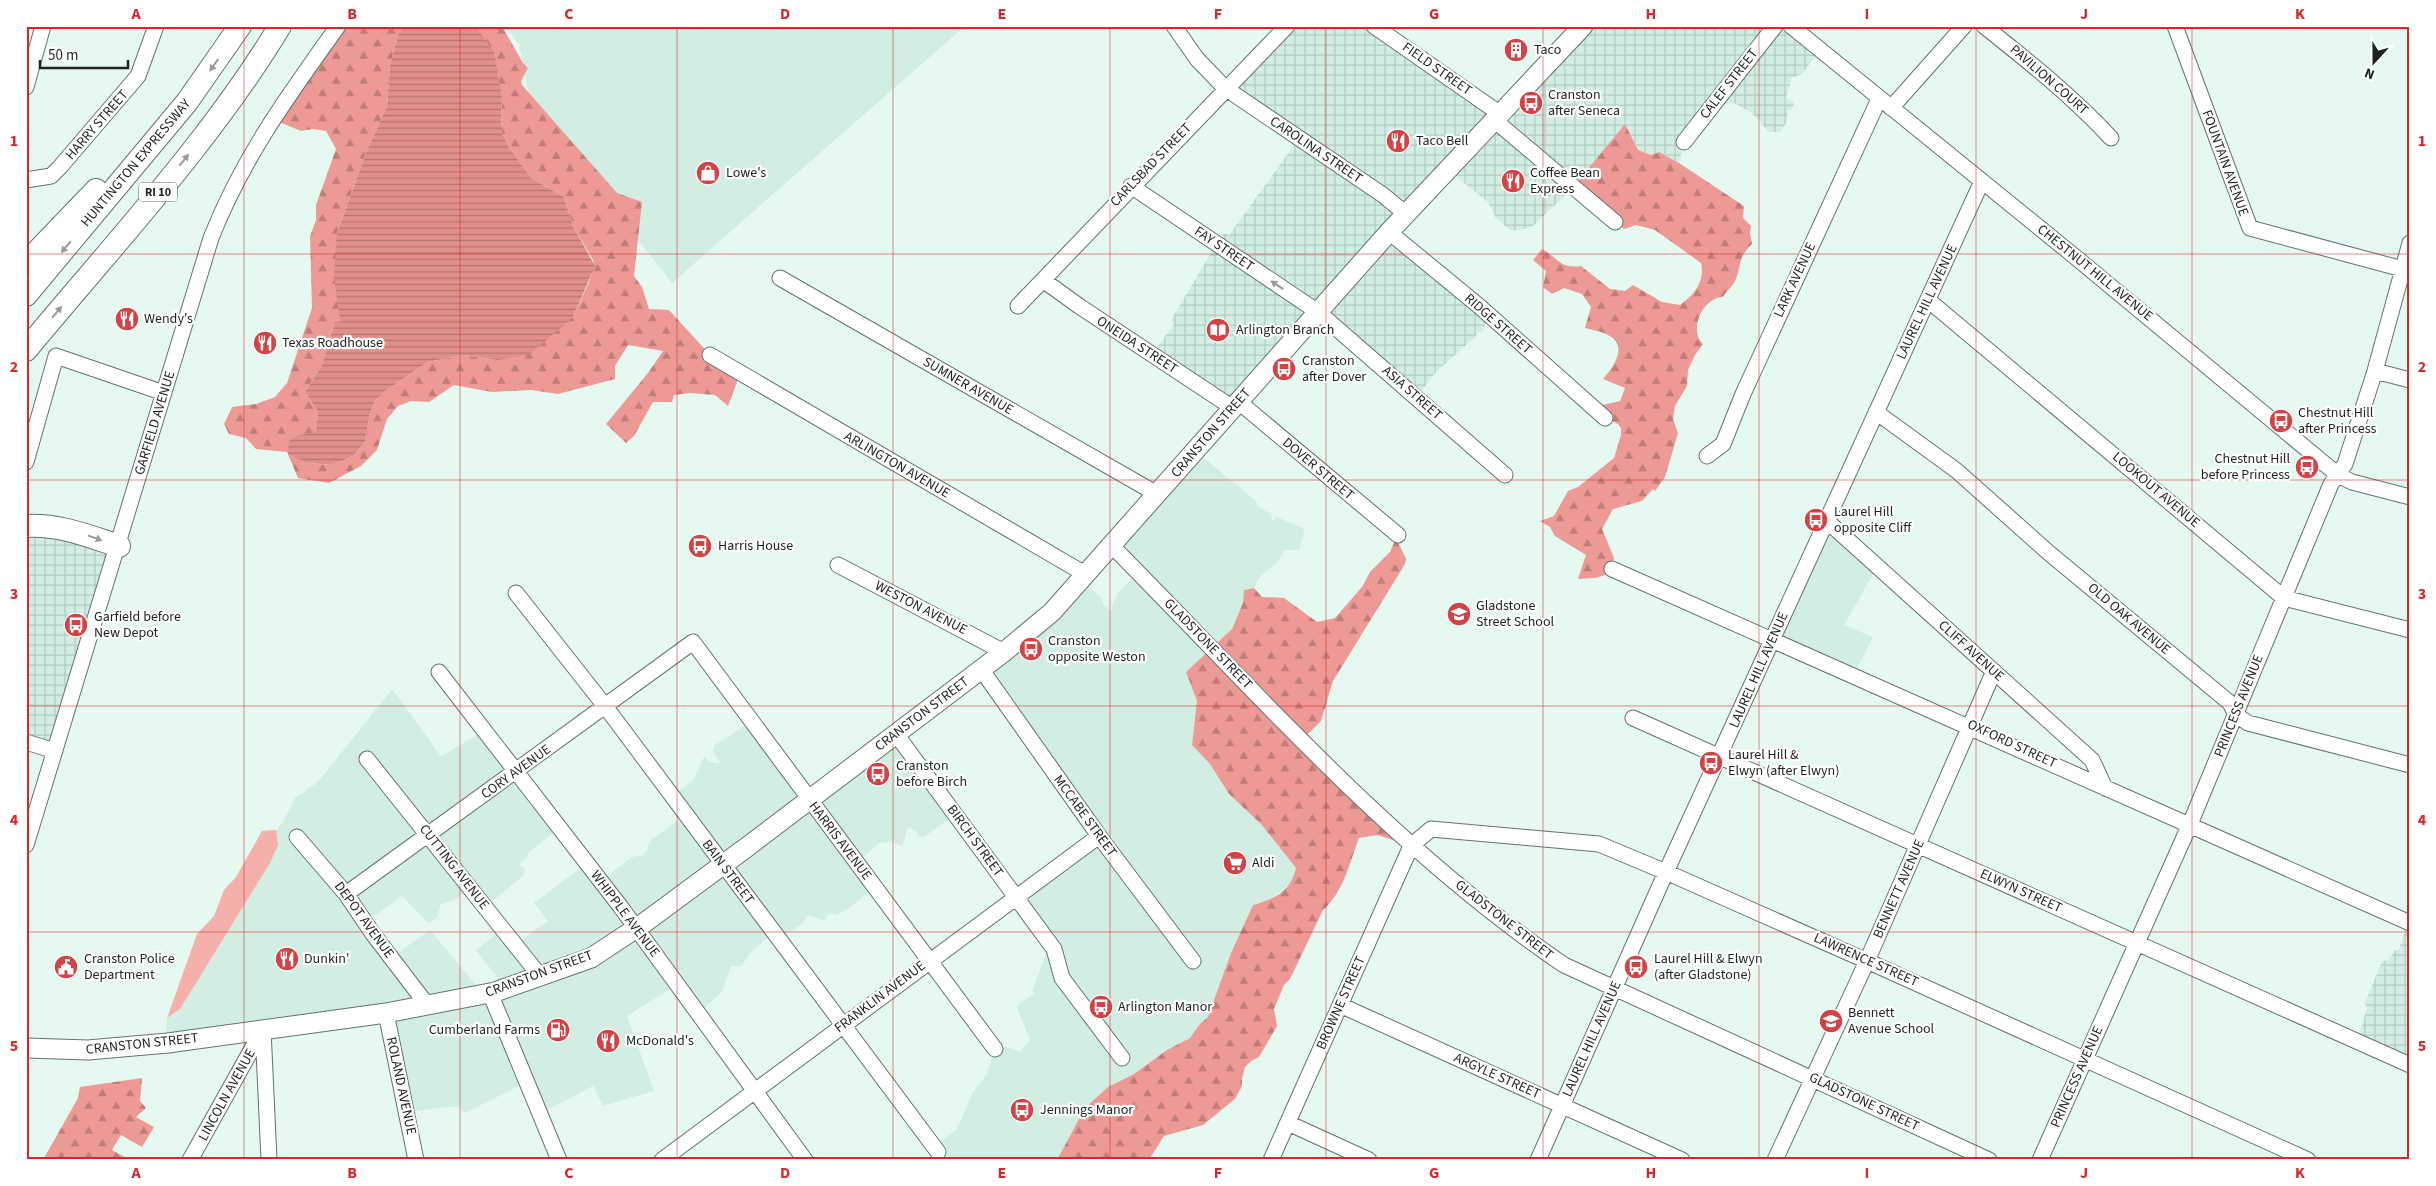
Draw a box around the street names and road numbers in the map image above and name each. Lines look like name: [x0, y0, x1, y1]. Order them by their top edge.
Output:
street label: FIELD STREET: [1398, 38, 1476, 101]
street label: PAVILION COURT: [2005, 40, 2093, 120]
street label: CALEF STREET: [1695, 44, 1763, 123]
street label: HARRY STREET: [61, 85, 133, 164]
street label: HUNTINGTON EXPRESSWAY: [76, 94, 196, 231]
street label: FOUNTAIN AVENUE: [2196, 107, 2254, 219]
street label: CAROLINA STREET: [1266, 112, 1367, 189]
street label: CARLSBAD STREET: [1106, 118, 1197, 211]
road number: RI 10: [139, 182, 177, 202]
street label: CHESTNUT HILL AVENUE: [2033, 220, 2157, 326]
street label: FAY STREET: [1190, 222, 1258, 277]
street label: LARK AVENUE: [1769, 239, 1821, 321]
street label: LAUREL HILL AVENUE: [1892, 241, 1962, 363]
street label: RIDGE STREET: [1460, 289, 1537, 359]
street label: ONEIDA STREET: [1092, 311, 1182, 379]
street label: SUMNER AVENUE: [919, 352, 1017, 420]
street label: ASIA STREET: [1377, 361, 1447, 425]
street label: GARFIELD AVENUE: [130, 369, 180, 477]
street label: CRANSTON STREET: [1166, 383, 1256, 482]
street label: ARLINGTON AVENUE: [840, 427, 954, 503]
street label: DOVER STREET: [1278, 433, 1359, 505]
street label: LOOKOUT AVENUE: [2108, 447, 2204, 533]
street label: WESTON AVENUE: [871, 576, 971, 640]
street label: OLD OAK AVENUE: [2083, 578, 2175, 660]
street label: GLADSTONE STREET: [1159, 594, 1257, 694]
street label: LAUREL HILL AVENUE: [1724, 609, 1794, 731]
street label: CLIFF AVENUE: [1934, 616, 2008, 686]
street label: PRINCESS AVENUE: [2209, 652, 2269, 760]
street label: CRANSTON STREET: [871, 672, 974, 756]
street label: OXFORD STREET: [1964, 715, 2060, 774]
street label: CORY AVENUE: [477, 740, 555, 804]
street label: MCCABE STREET: [1048, 771, 1122, 861]
street label: HARRIS AVENUE: [804, 797, 876, 885]
street label: BIRCH STREET: [942, 801, 1008, 882]
street label: CUTTING AVENUE: [414, 820, 494, 914]
street label: BAIN STREET: [697, 836, 759, 909]
street label: BENNETT AVENUE: [1868, 836, 1930, 942]
street label: ELWYN STREET: [1977, 864, 2066, 918]
street label: WHIPPLE AVENUE: [586, 866, 664, 962]
street label: GLADSTONE STREET: [1451, 875, 1558, 965]
street label: DEPOT AVENUE: [329, 877, 399, 963]
street label: LAWRENCE STREET: [1810, 928, 1922, 992]
street label: CRANSTON STREET: [482, 945, 596, 1003]
street label: BROWNE STREET: [1311, 953, 1371, 1053]
street label: FRANKLIN AVENUE: [830, 956, 930, 1038]
street label: LAUREL HILL AVENUE: [1557, 978, 1627, 1100]
street label: PRINCESS AVENUE: [2046, 1023, 2108, 1131]
street label: CRANSTON STREET: [85, 1028, 200, 1060]
street label: ROLAND AVENUE: [381, 1035, 421, 1137]
street label: LINCOLN AVENUE: [193, 1045, 261, 1145]
street label: ARGYLE STREET: [1451, 1048, 1544, 1104]
street label: GLADSTONE STREET: [1806, 1068, 1923, 1137]

